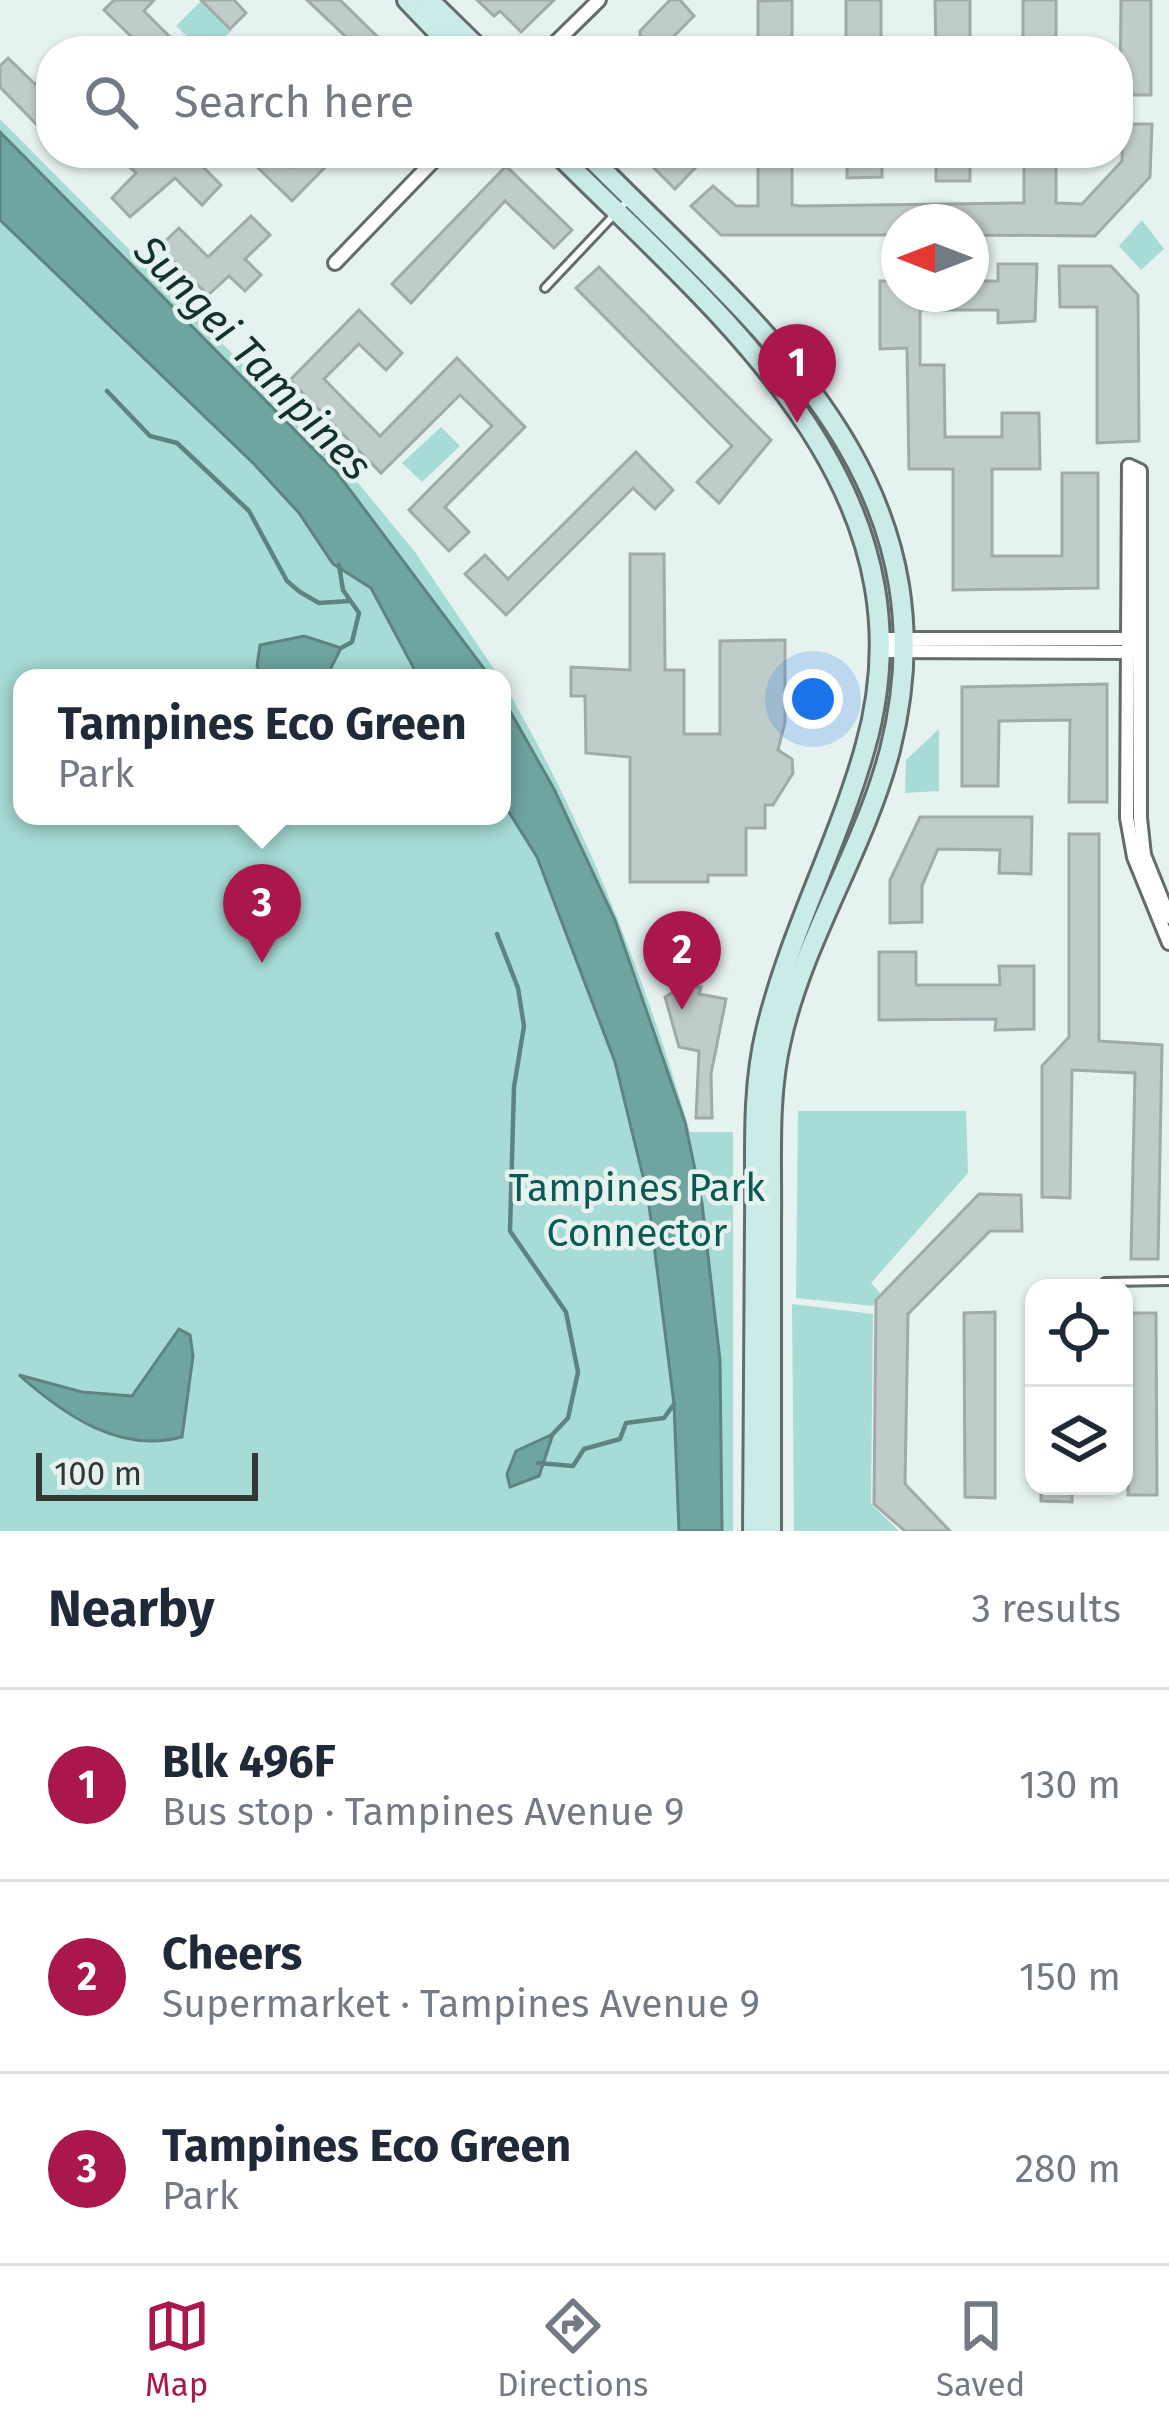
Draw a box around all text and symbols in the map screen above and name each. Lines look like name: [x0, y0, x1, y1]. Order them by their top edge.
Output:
search box: [36, 36, 1133, 168]
icon: search: [78, 69, 144, 135]
text: Search here: [174, 75, 414, 129]
north arrow: [881, 204, 989, 312]
water label: Sungei Tampines: [123, 225, 382, 490]
pin: 1: [758, 324, 836, 423]
popup: [13, 669, 511, 825]
your location: [783, 669, 843, 729]
text: Tampines Eco Green: [57, 697, 467, 751]
text: Park: [57, 751, 134, 797]
pin: 3: [223, 864, 301, 963]
pin: 2: [643, 911, 721, 1010]
park label: Tampines Park Connector: [509, 1165, 765, 1256]
map controls: [1025, 1279, 1133, 1495]
button: locate: [1025, 1279, 1133, 1387]
button: layers: [1025, 1387, 1133, 1495]
scale bar: [36, 1447, 258, 1500]
text: 100 m: [54, 1454, 142, 1494]
text: Nearby: [48, 1578, 214, 1640]
text: 3 results: [971, 1586, 1121, 1632]
text: Blk 496F: [162, 1735, 336, 1789]
text: 1: [78, 1762, 96, 1808]
text: 130 m: [1019, 1762, 1121, 1808]
text: Bus stop · Tampines Avenue 9: [162, 1789, 685, 1835]
text: Cheers: [162, 1927, 302, 1981]
text: 2: [77, 1954, 97, 2000]
text: 150 m: [1019, 1954, 1121, 2000]
text: Supermarket · Tampines Avenue 9: [162, 1981, 760, 2027]
text: Tampines Eco Green: [162, 2119, 571, 2173]
text: 3: [77, 2146, 97, 2192]
text: 280 m: [1015, 2146, 1121, 2192]
text: Park: [162, 2173, 239, 2219]
tab: Map: [144, 2293, 210, 2405]
tab: Directions: [497, 2293, 649, 2405]
tab: Saved: [936, 2293, 1025, 2405]

